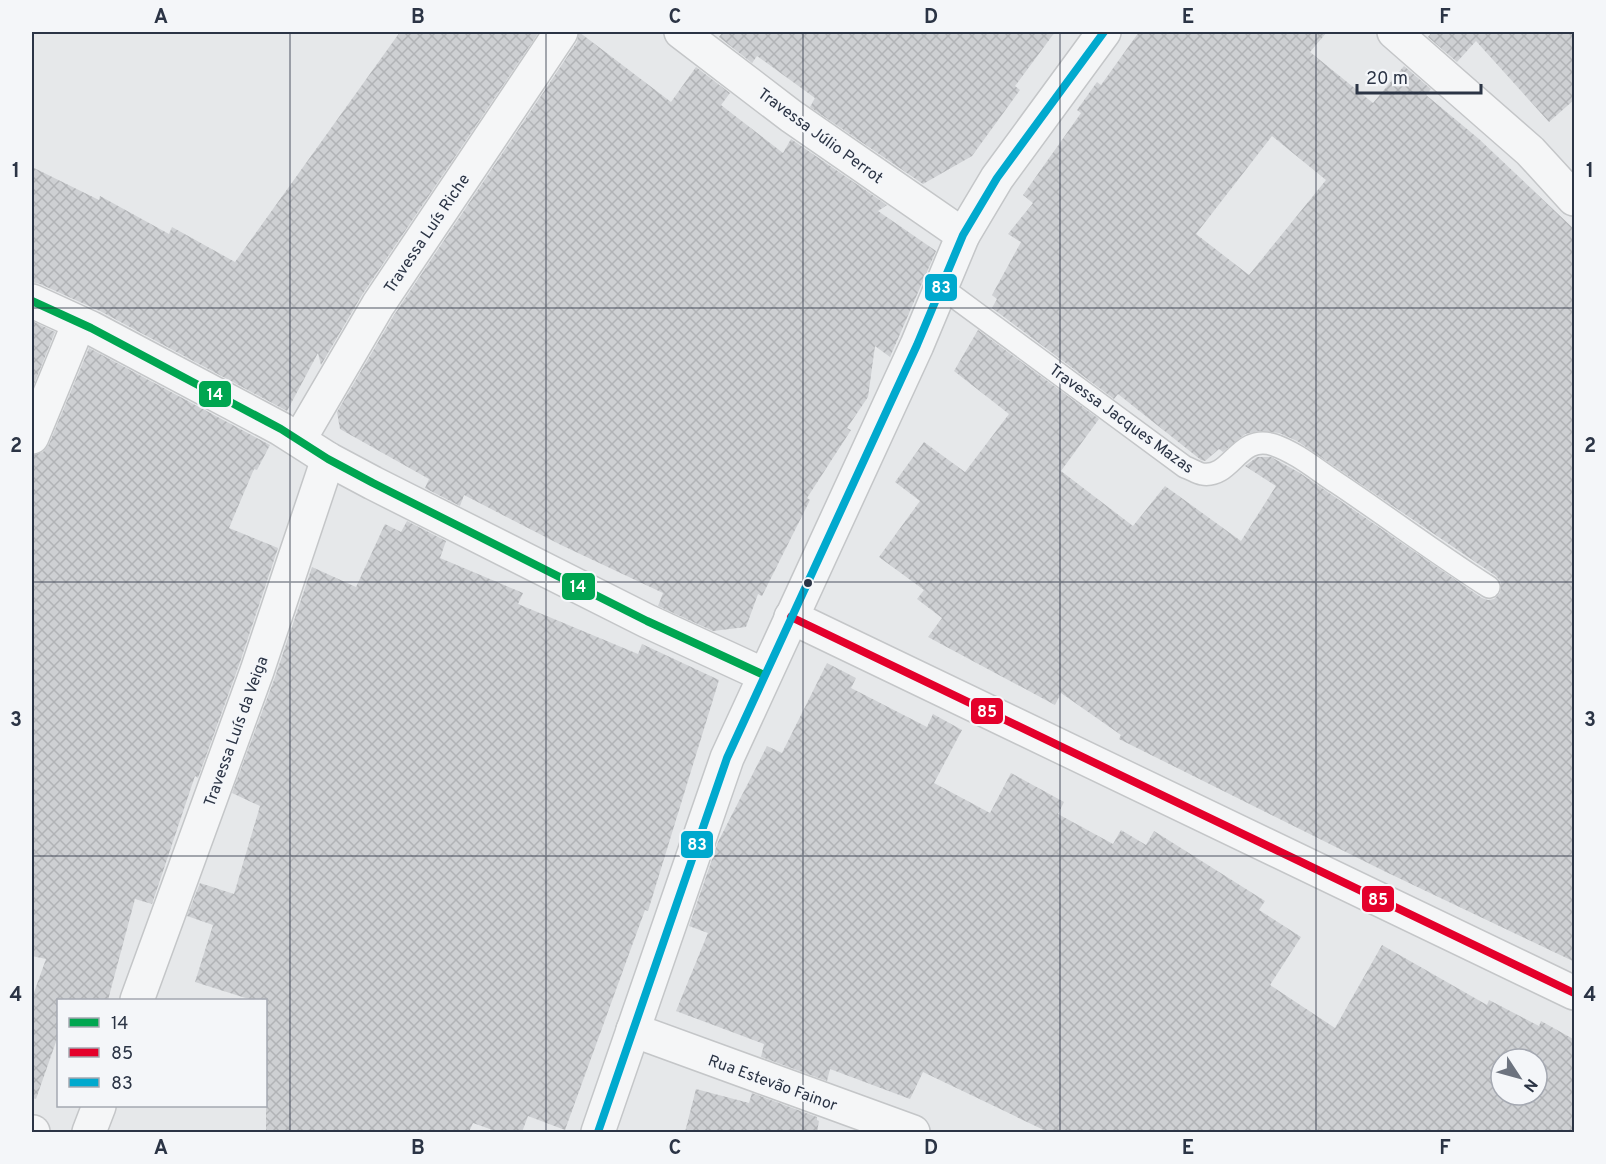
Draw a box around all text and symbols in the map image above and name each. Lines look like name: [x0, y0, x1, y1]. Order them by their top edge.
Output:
text: A: [154, 5, 168, 31]
text: B: [411, 5, 425, 31]
text: C: [669, 5, 681, 31]
text: D: [924, 5, 938, 31]
text: E: [1182, 5, 1194, 31]
text: F: [1439, 5, 1451, 31]
scale bar: [1357, 57, 1482, 95]
text: 20 m: [1366, 68, 1408, 91]
street label: Travessa Júlio Perrot: [753, 84, 886, 189]
text: 1: [12, 159, 20, 185]
text: 1: [1586, 159, 1594, 185]
street label: Travessa Luís Riche: [380, 171, 475, 298]
line badge: 83: [924, 273, 958, 302]
text: 83: [931, 279, 951, 299]
street label: Travessa Jacques Mazas: [1045, 360, 1197, 479]
line badge: 14: [198, 380, 232, 408]
text: 14: [207, 386, 223, 406]
text: 2: [10, 434, 22, 460]
text: 2: [1584, 434, 1596, 460]
line badge: 14: [561, 572, 596, 601]
unlabelled marker: [802, 577, 814, 589]
text: 14: [570, 578, 586, 598]
street label: Travessa Luís da Veiga: [200, 654, 273, 810]
line badge: 85: [970, 697, 1004, 725]
text: 85: [977, 703, 997, 723]
text: 3: [10, 708, 22, 734]
text: 3: [1584, 708, 1596, 734]
line badge: 83: [680, 830, 714, 859]
text: 83: [687, 836, 707, 856]
line badge: 85: [1361, 885, 1395, 913]
text: 85: [1368, 891, 1388, 911]
text: 4: [10, 983, 22, 1009]
text: 4: [1584, 983, 1596, 1009]
legend: [57, 999, 267, 1107]
text: 14: [111, 1013, 129, 1036]
text: 85: [111, 1043, 133, 1066]
north arrow: [1489, 1047, 1549, 1107]
street label: Rua Estevão Fainor: [705, 1051, 840, 1117]
text: 83: [111, 1073, 133, 1096]
text: N: [1518, 1074, 1541, 1095]
text: A: [154, 1136, 168, 1162]
text: B: [411, 1136, 425, 1162]
text: C: [669, 1136, 681, 1162]
text: D: [924, 1136, 938, 1162]
text: E: [1182, 1136, 1194, 1162]
text: F: [1439, 1136, 1451, 1162]

